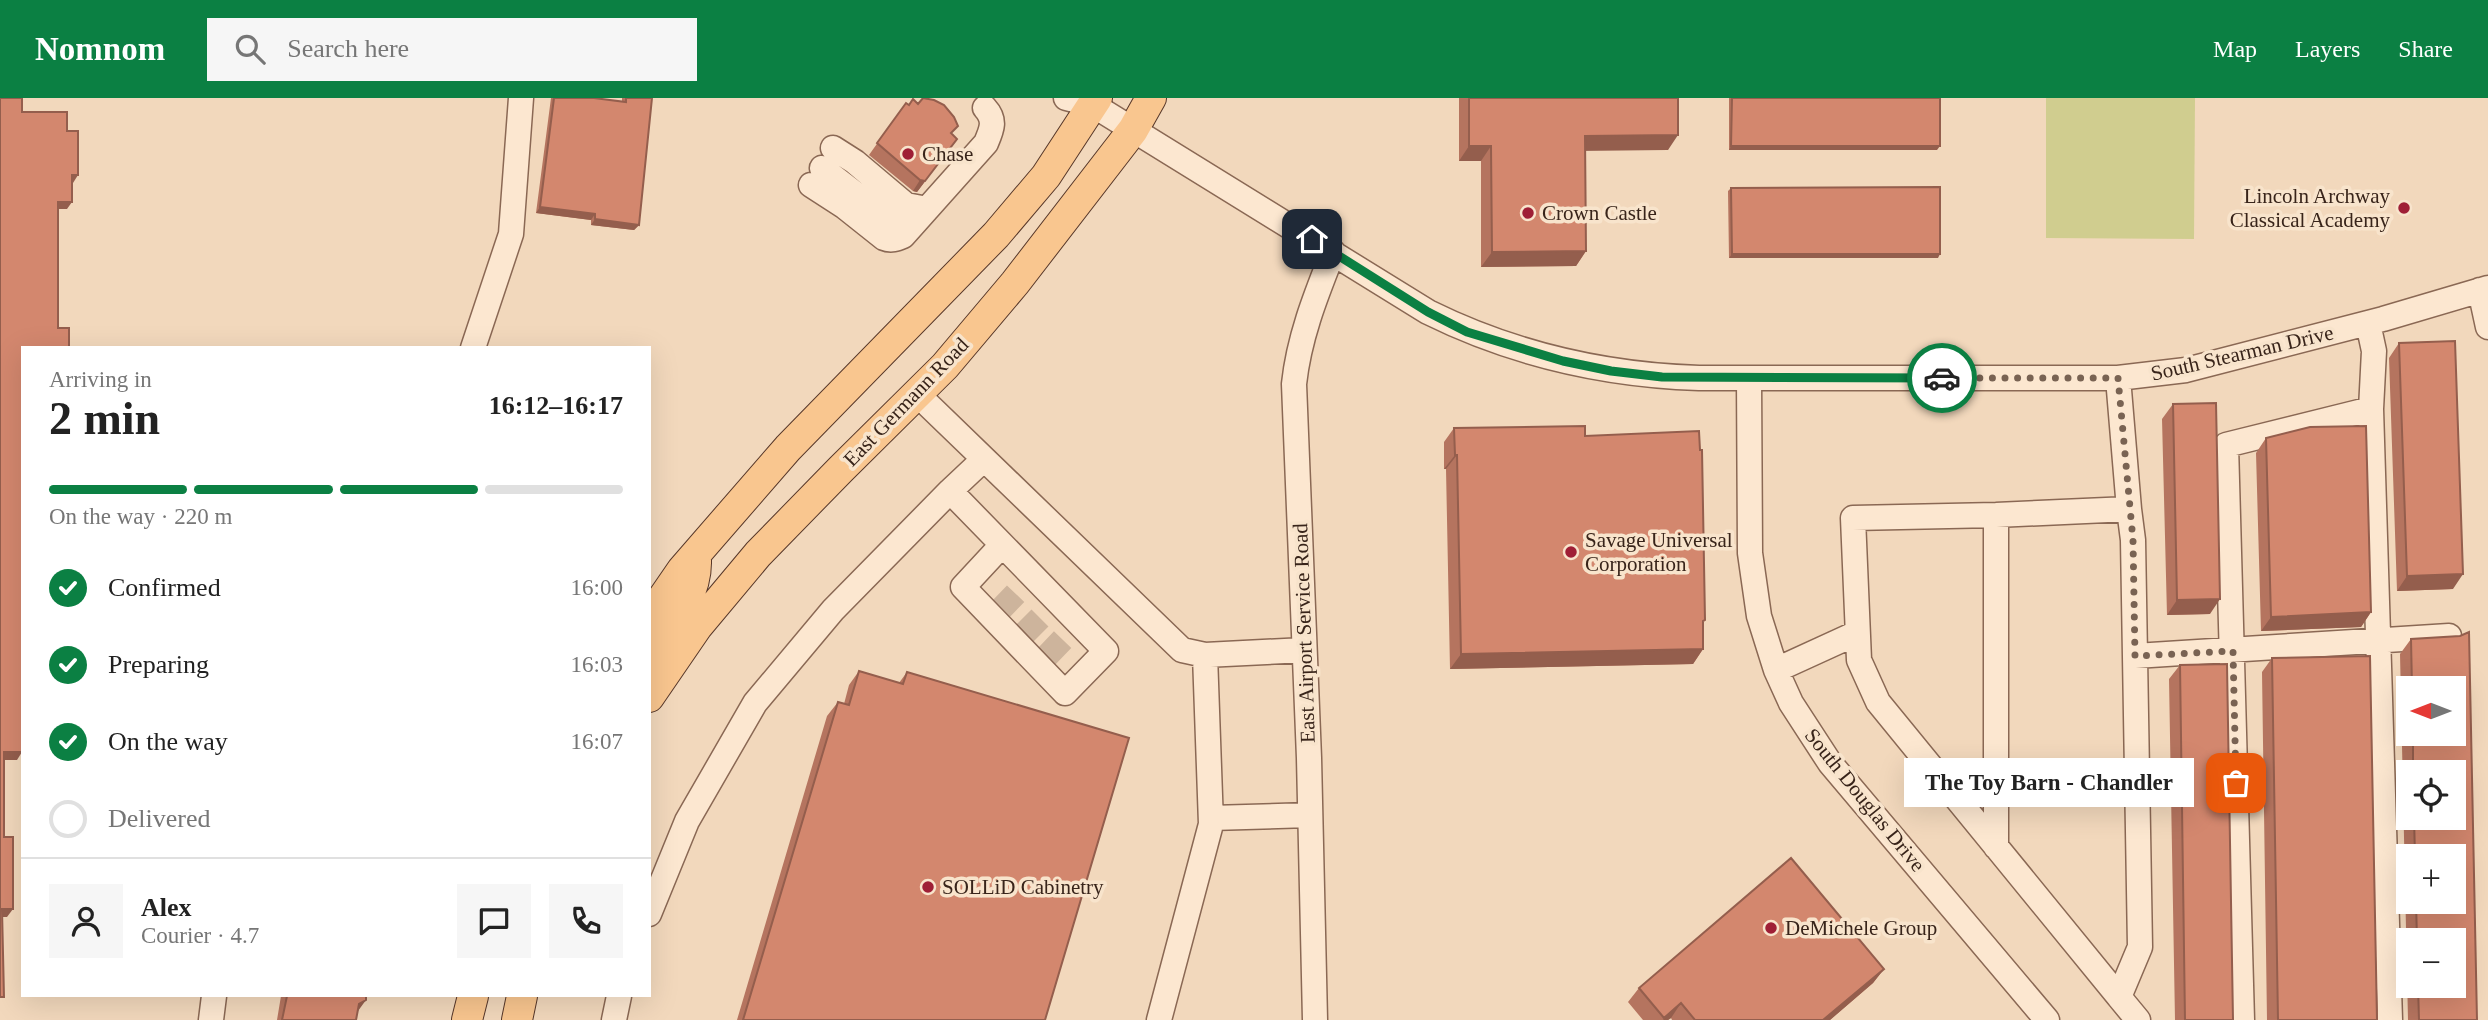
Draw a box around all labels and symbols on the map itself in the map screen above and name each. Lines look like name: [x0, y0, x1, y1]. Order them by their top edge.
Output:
place label: Chase: [922, 142, 973, 166]
marker: Chase: [900, 146, 916, 162]
place label: Lincoln Archway Classical Academy: [2230, 184, 2390, 232]
marker: Lincoln Archway Classical Academy: [2396, 200, 2412, 216]
place label: Crown Castle: [1542, 201, 1657, 225]
marker: Crown Castle: [1520, 205, 1536, 221]
pin: [1282, 209, 1342, 269]
street label: South Stearman Drive: [2148, 320, 2336, 386]
street label: East Germann Road: [839, 332, 974, 471]
courier: [1907, 343, 1977, 413]
street label: East Airport Service Road: [1288, 522, 1320, 743]
place label: Savage Universal Corporation: [1585, 528, 1733, 576]
marker: Savage Universal Corporation: [1563, 544, 1579, 560]
north arrow: [2396, 676, 2466, 746]
street label: South Douglas Drive: [1800, 724, 1930, 876]
pin: [2206, 753, 2266, 813]
callout: The Toy Barn - Chandler: [1904, 758, 2194, 808]
place label: SOLLiD Cabinetry: [942, 875, 1104, 899]
marker: SOLLiD Cabinetry: [920, 879, 936, 895]
place label: DeMichele Group: [1785, 916, 1937, 940]
marker: DeMichele Group: [1763, 920, 1779, 936]

